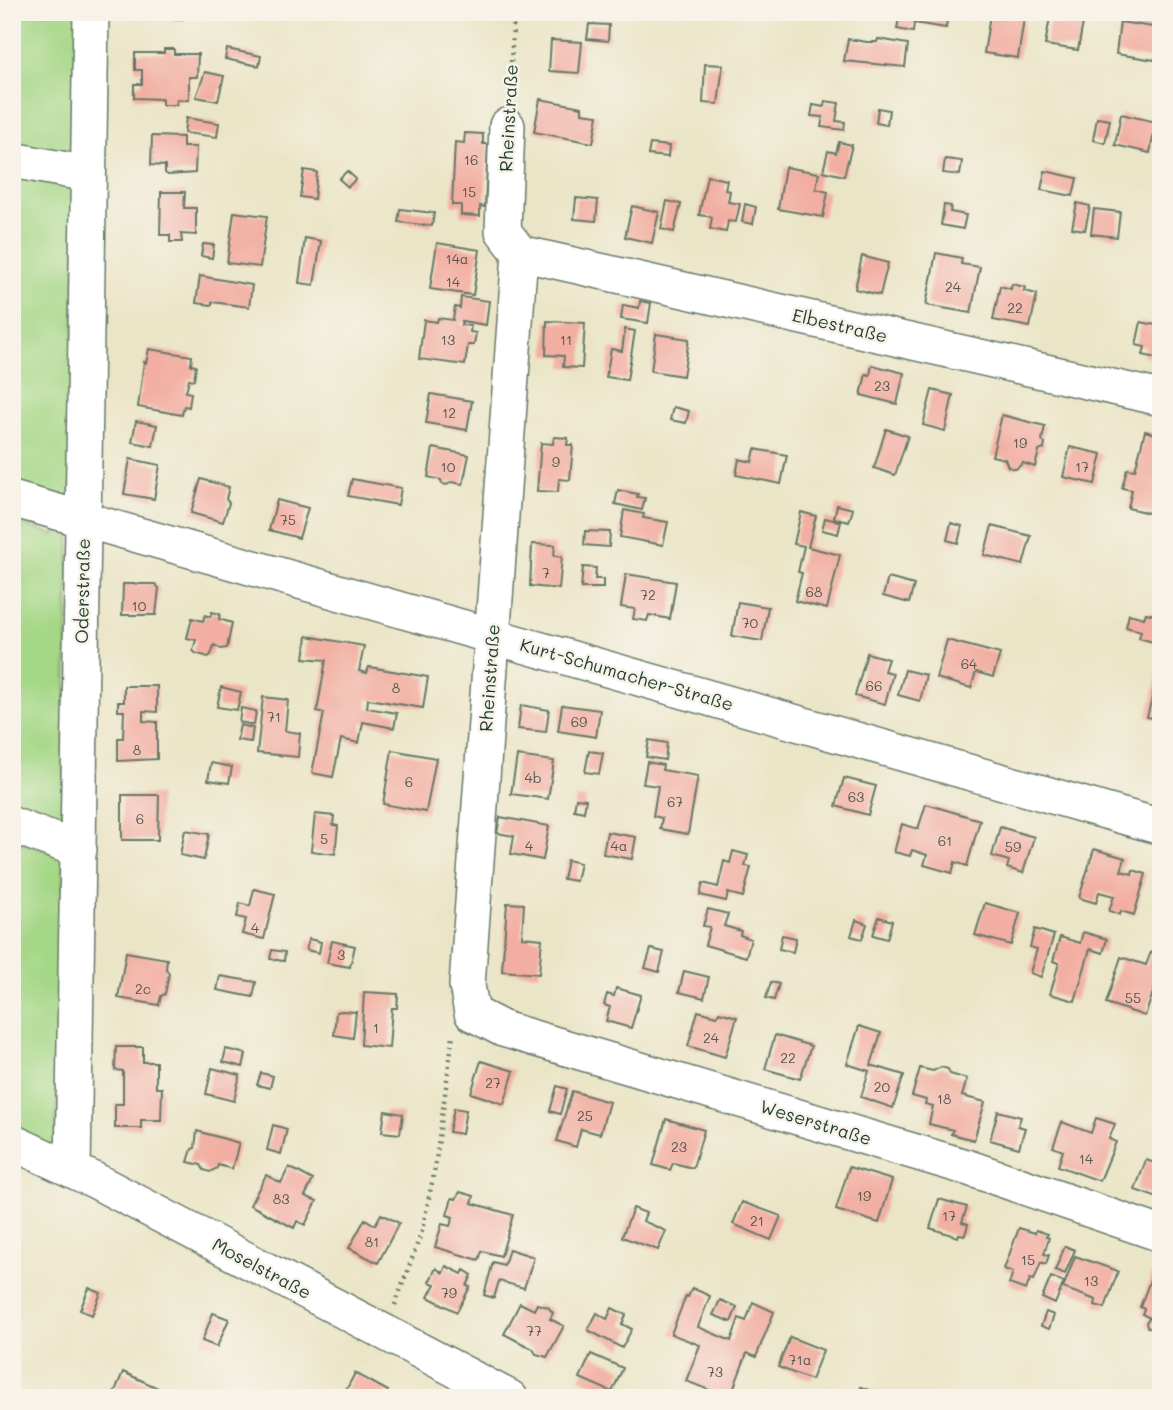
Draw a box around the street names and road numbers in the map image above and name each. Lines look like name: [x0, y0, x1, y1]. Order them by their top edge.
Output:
street label: Rheinstraße: [493, 64, 523, 172]
street label: Elbestraße: [790, 302, 890, 348]
street label: Oderstraße: [69, 538, 95, 644]
street label: Rheinstraße: [473, 623, 505, 733]
street label: Kurt-Schumacher-Straße: [517, 632, 737, 716]
street label: Weserstraße: [757, 1094, 875, 1150]
street label: Moselstraße: [208, 1232, 316, 1304]

